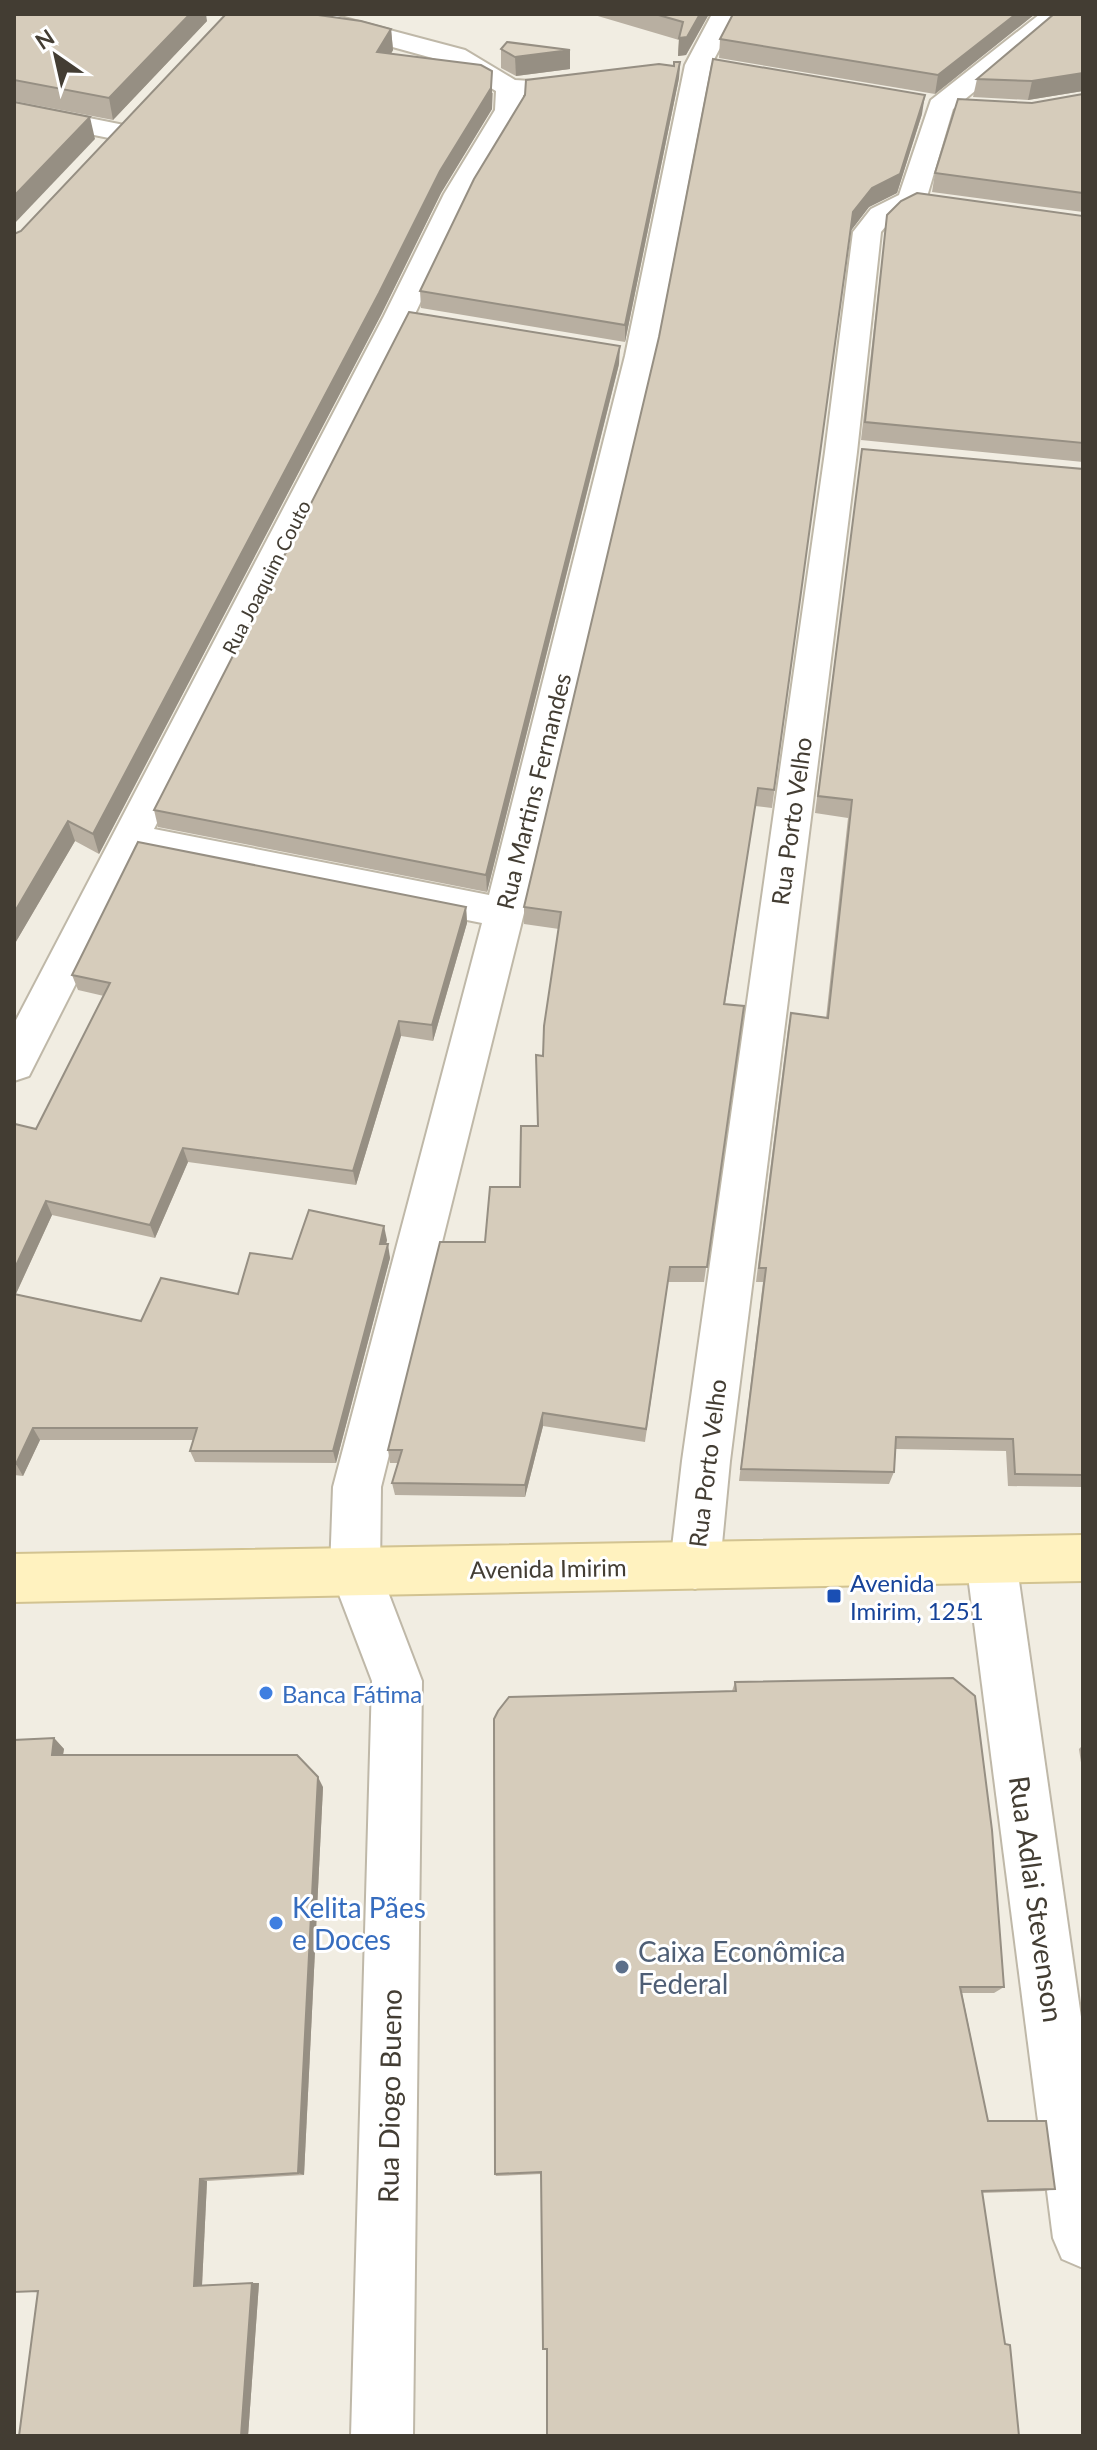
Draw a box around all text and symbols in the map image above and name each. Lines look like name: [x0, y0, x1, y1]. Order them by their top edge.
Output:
north arrow: [16, 16, 96, 96]
text: N: [30, 23, 59, 55]
street label: Rua Joaquim Couto: [217, 496, 315, 658]
street label: Rua Martins Fernandes: [490, 670, 576, 912]
street label: Rua Porto Velho: [765, 735, 817, 907]
street label: Rua Porto Velho: [682, 1377, 732, 1549]
street label: Avenida Imirim: [469, 1552, 627, 1584]
place label: Avenida Imirim, 1251: [850, 1568, 984, 1625]
marker: Avenida Imirim, 1251: [825, 1587, 843, 1605]
place label: Banca Fátima: [282, 1679, 422, 1708]
marker: Banca Fátima: [257, 1684, 275, 1702]
street label: Rua Adlai Stevenson: [1003, 1774, 1071, 2024]
place label: Kelita Pães e Doces: [292, 1890, 426, 1956]
marker: Kelita Pães e Doces: [267, 1914, 285, 1932]
place label: Caixa Econômica Federal: [638, 1934, 845, 2000]
marker: Caixa Econômica Federal: [613, 1958, 631, 1976]
street label: Rua Diogo Bueno: [370, 1989, 408, 2203]

